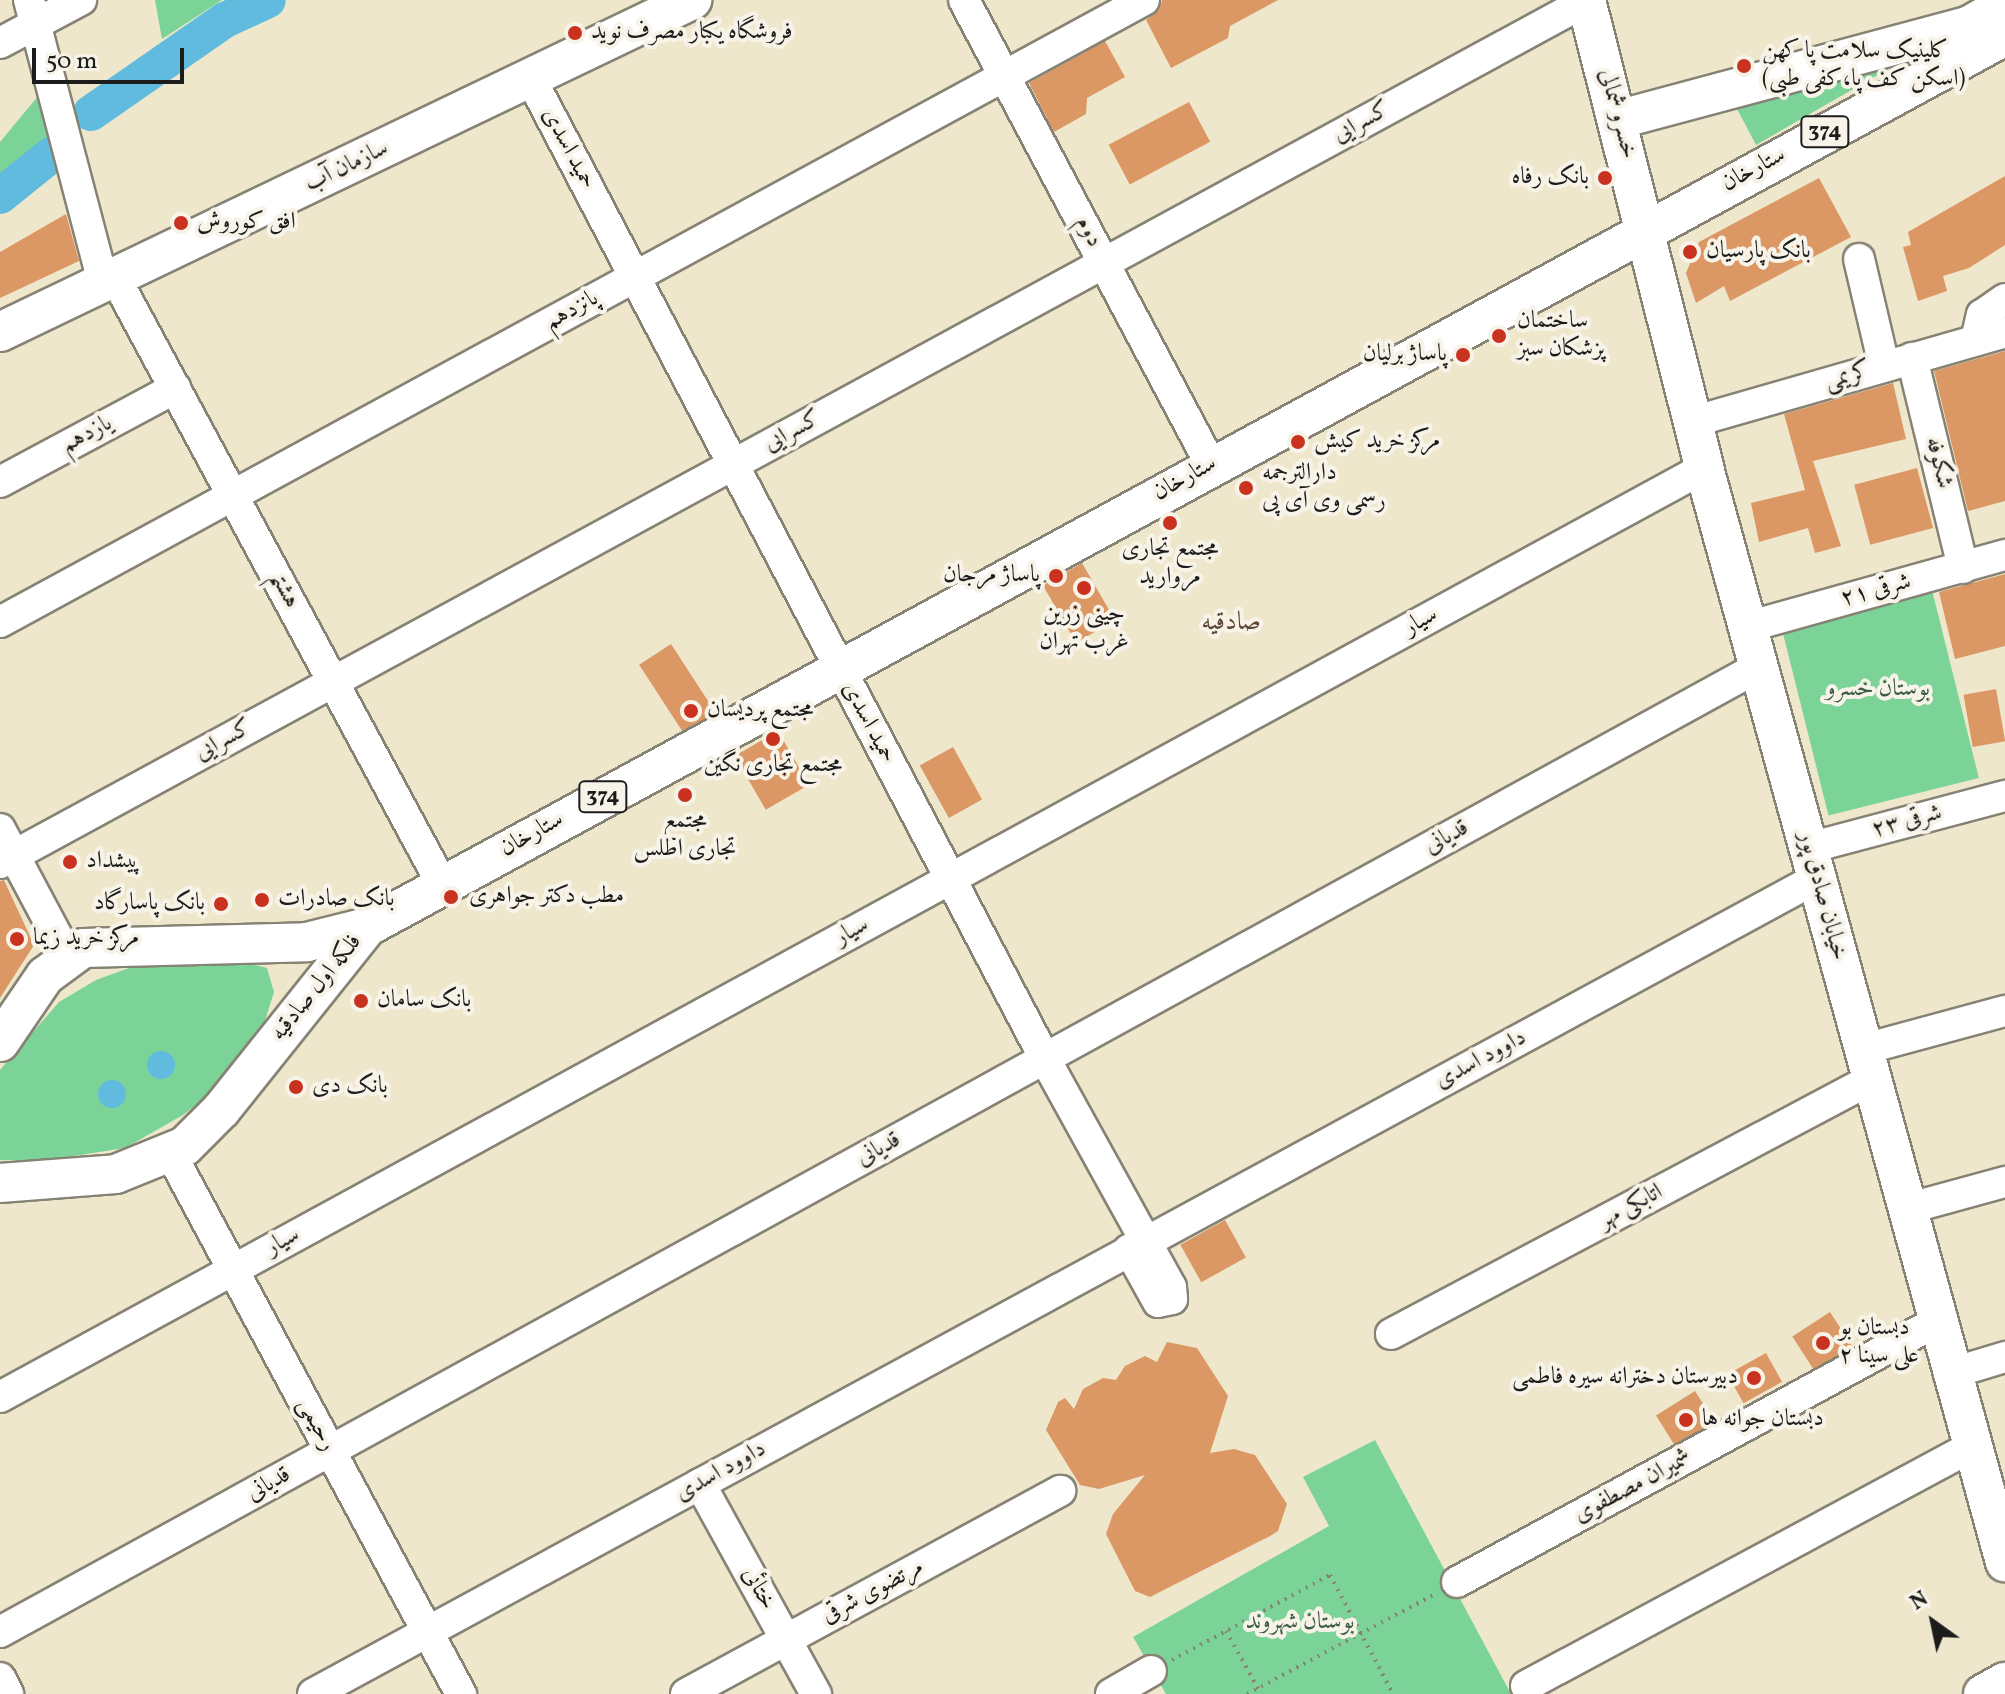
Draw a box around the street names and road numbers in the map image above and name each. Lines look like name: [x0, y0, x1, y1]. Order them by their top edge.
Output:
street label: خسرو شمالی: [1591, 66, 1643, 162]
street label: کسرایی: [1328, 96, 1396, 150]
street label: حمید اسدی: [535, 103, 601, 195]
road number: 374: [1799, 114, 1851, 150]
street label: سازمان آب: [300, 134, 394, 200]
street label: ستارخان: [1717, 141, 1791, 199]
street label: دوم: [1068, 211, 1108, 253]
street label: پانزدهم: [540, 285, 604, 337]
street label: کریمی: [1822, 357, 1874, 397]
street label: کسرایی: [759, 405, 827, 459]
street label: یازدهم: [56, 410, 118, 460]
street label: شکوفه: [1918, 434, 1958, 492]
street label: ستارخان: [1148, 450, 1222, 508]
street label: هشتم: [262, 566, 306, 614]
street label: ۲۱ شرقی: [1838, 568, 1914, 614]
street label: سیار: [1399, 601, 1443, 643]
street label: حمید اسدی: [835, 677, 901, 769]
street label: کسرایی: [190, 714, 258, 768]
road number: 374: [577, 779, 629, 815]
street label: ۲۳ شرقی: [1869, 799, 1945, 845]
street label: ستارخان: [495, 806, 569, 864]
street label: قدیانی: [1420, 814, 1474, 862]
street label: خیابان صادق پور: [1791, 828, 1853, 964]
street label: سیار: [830, 911, 874, 953]
street label: فلکه اول صادقیه: [265, 929, 369, 1047]
street label: داوود اسدی: [1430, 1024, 1532, 1096]
street label: قدیانی: [852, 1126, 906, 1174]
street label: اتابکی مهر: [1594, 1178, 1668, 1236]
street label: سیار: [261, 1221, 305, 1263]
street label: رحیمی: [290, 1393, 342, 1457]
street label: داوود اسدی: [671, 1435, 771, 1509]
street label: شمیران مصطفوی: [1569, 1444, 1697, 1530]
street label: قدیانی: [242, 1461, 296, 1509]
street label: مرتضوی شرقی: [817, 1553, 929, 1631]
street label: ختائی: [735, 1562, 781, 1616]

